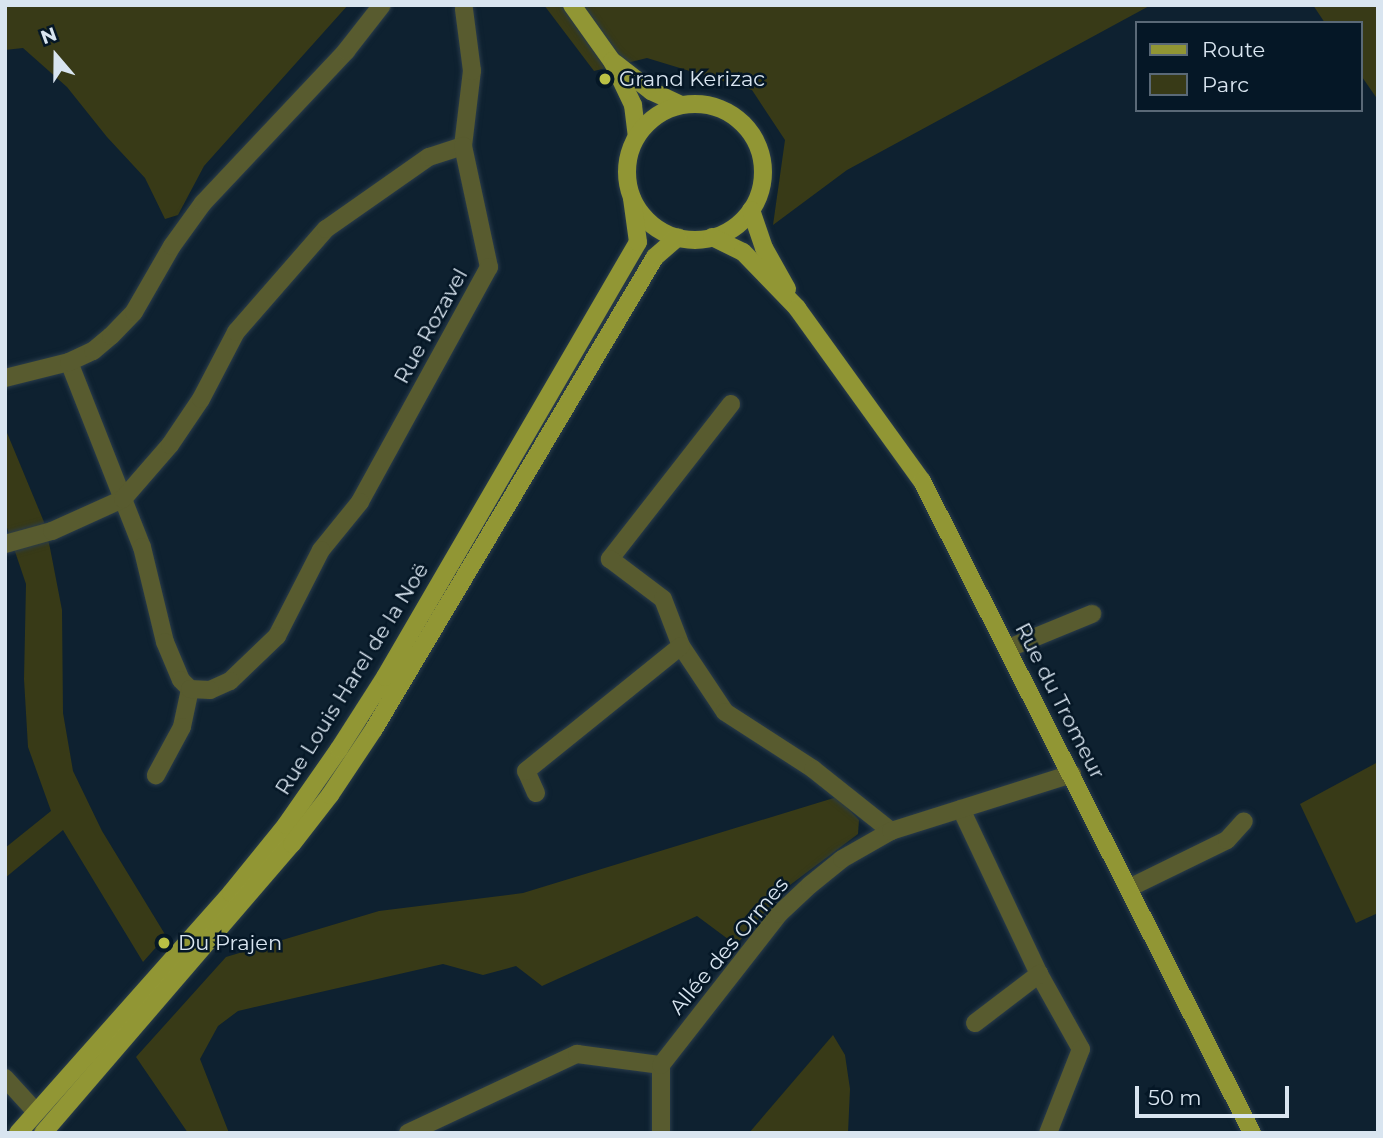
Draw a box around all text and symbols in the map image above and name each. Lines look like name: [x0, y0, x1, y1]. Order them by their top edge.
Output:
north arrow: [21, 21, 91, 91]
legend: [1134, 21, 1362, 112]
text: N: [37, 22, 60, 49]
text: Route: [1202, 37, 1265, 62]
place label: Grand Kerizac: [619, 66, 765, 92]
marker: Grand Kerizac: [597, 71, 613, 87]
text: Parc: [1202, 72, 1249, 97]
street label: Rue Rozavel: [389, 264, 473, 388]
street label: Rue Louis Harel de la Noë: [270, 558, 434, 800]
street label: Rue du Tromeur: [1010, 619, 1110, 783]
street label: Allée des Ormes: [664, 872, 794, 1020]
place label: Du Prajen: [178, 930, 282, 956]
marker: Du Prajen: [156, 935, 172, 951]
scale bar: [1138, 1072, 1292, 1116]
text: 50 m: [1148, 1085, 1202, 1110]

